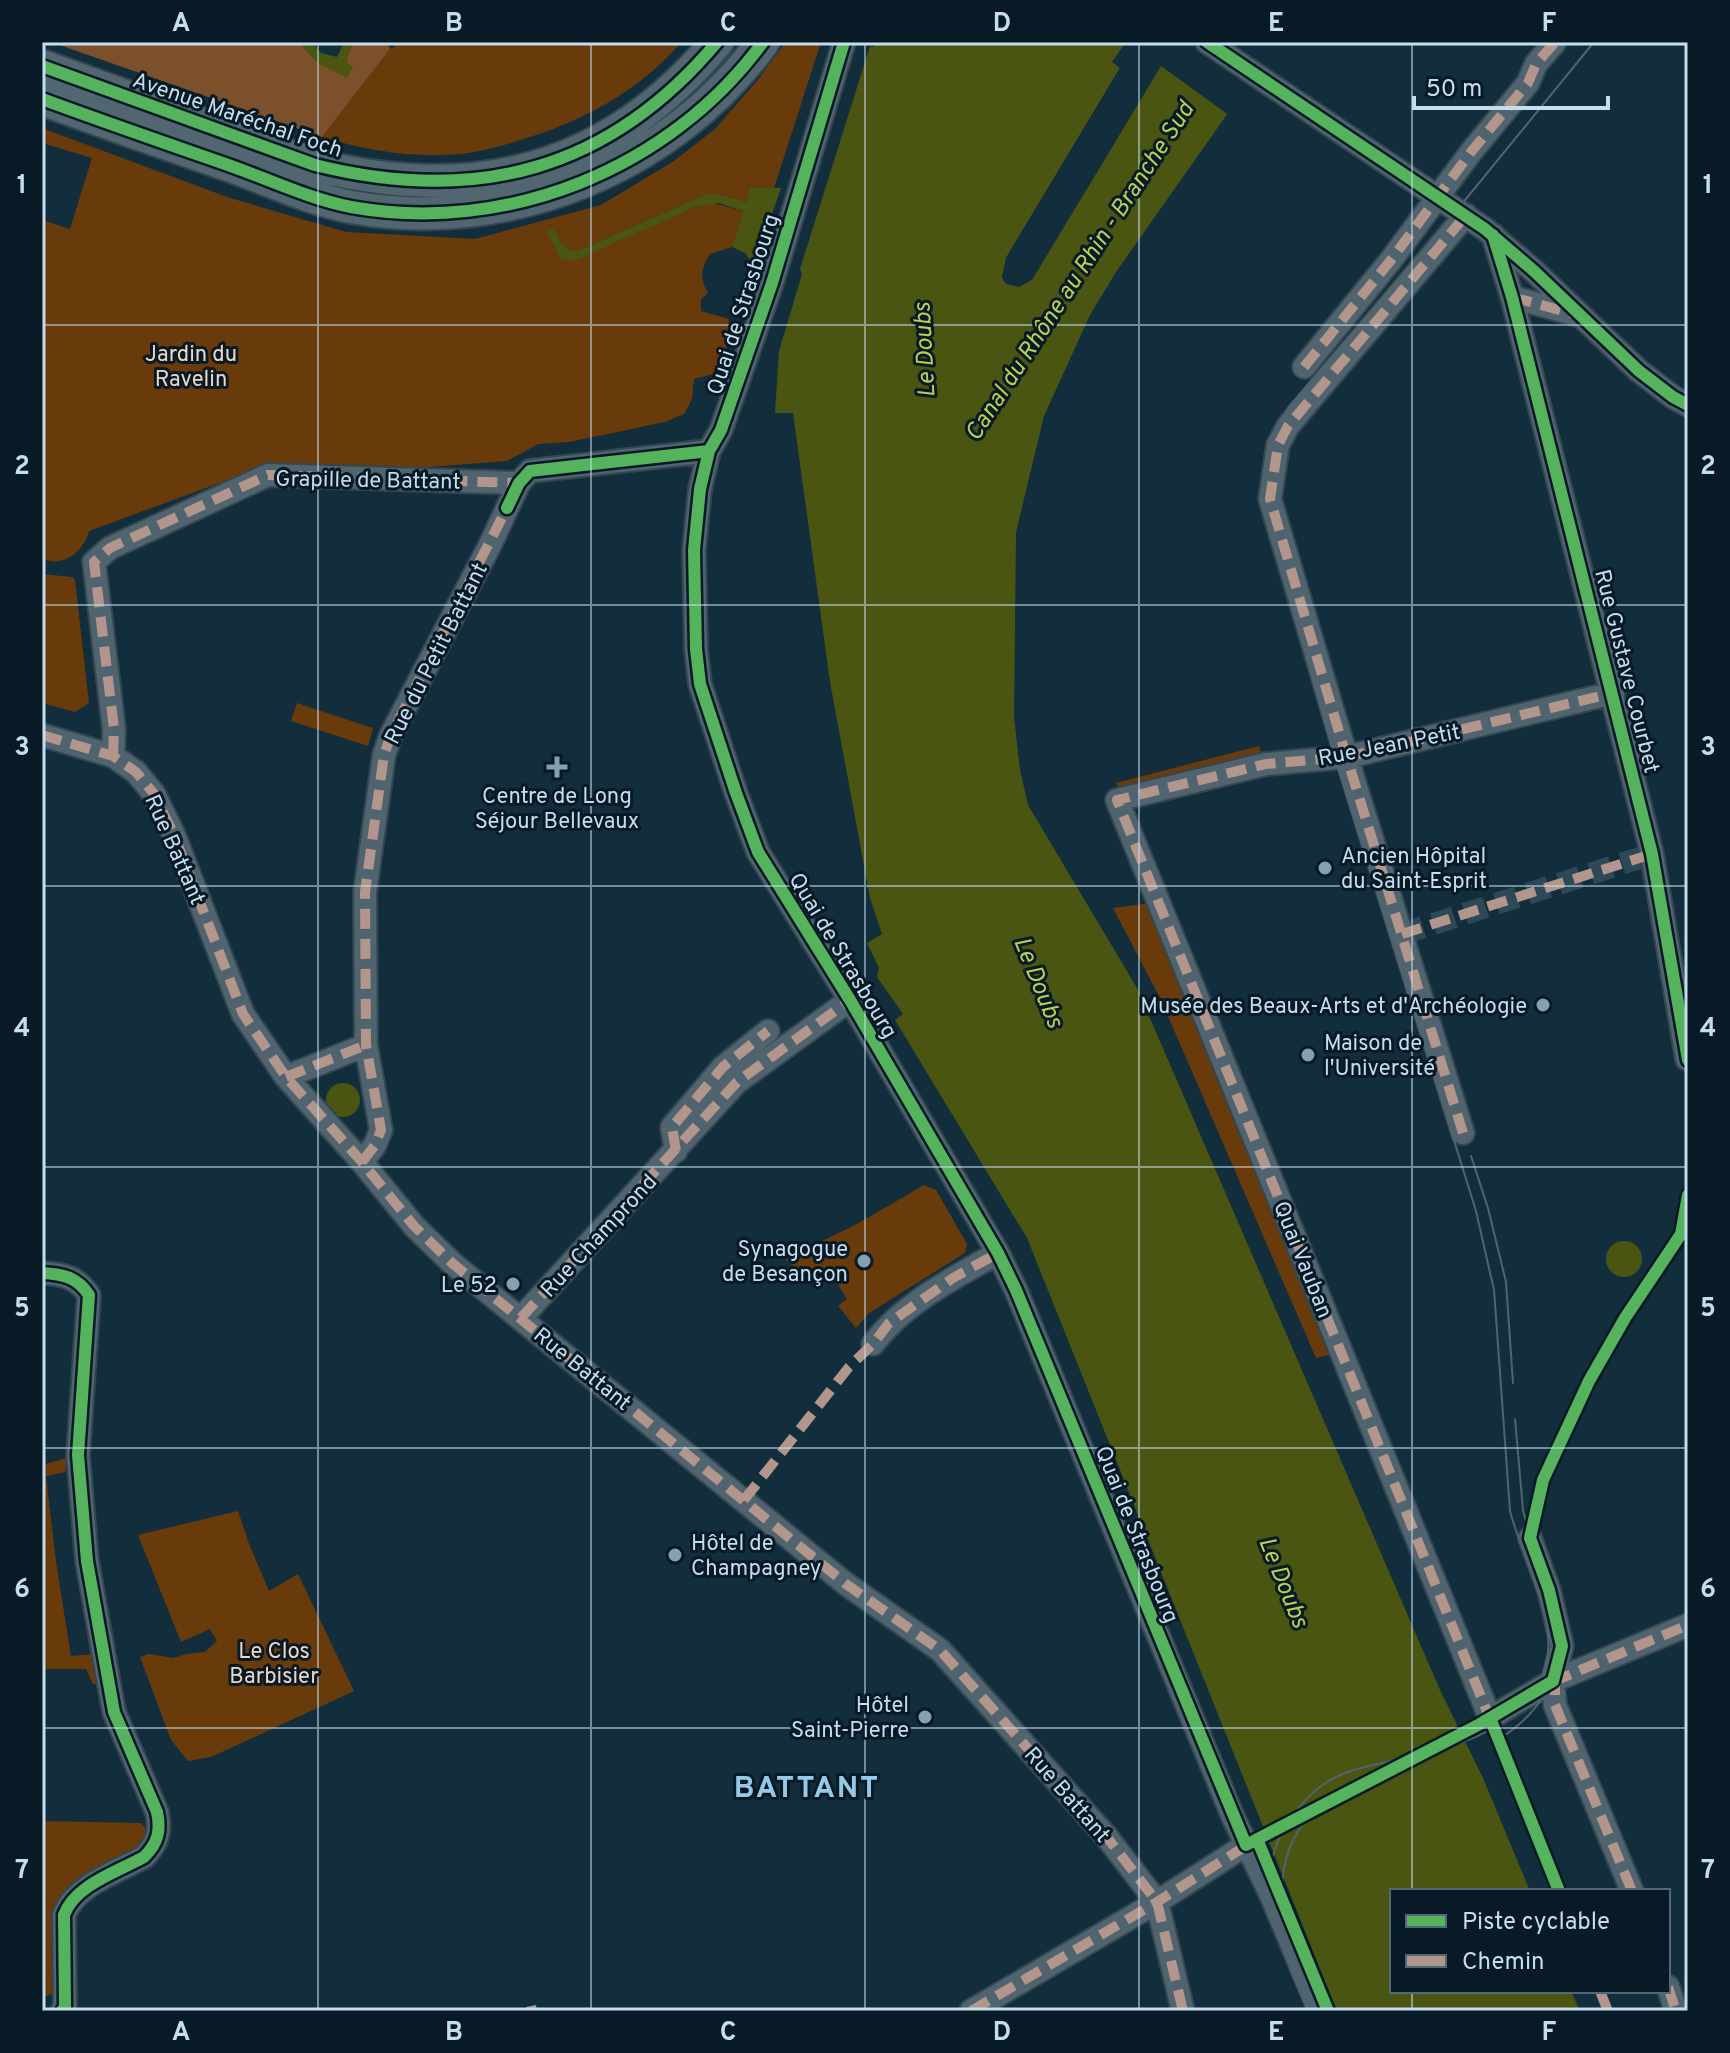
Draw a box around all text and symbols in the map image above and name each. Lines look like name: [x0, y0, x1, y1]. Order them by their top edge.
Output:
text: A: [172, 8, 190, 41]
text: B: [445, 8, 463, 41]
text: C: [720, 8, 736, 41]
text: D: [993, 8, 1011, 41]
text: E: [1268, 8, 1284, 41]
text: F: [1542, 8, 1557, 41]
scale bar: [1414, 60, 1608, 110]
street label: Avenue Maréchal Foch: [129, 68, 346, 165]
text: 50 m: [1426, 75, 1482, 105]
water label: Canal du Rhône au Rhin - Branche Sud: [960, 95, 1203, 447]
text: 1: [17, 170, 27, 203]
text: 1: [1703, 170, 1713, 203]
street label: Quai de Strasbourg: [702, 211, 786, 399]
water label: Le Doubs: [908, 300, 943, 398]
park label: Jardin du Ravelin: [145, 342, 237, 394]
text: 2: [14, 451, 30, 484]
text: 2: [1700, 451, 1716, 484]
street label: Grapille de Battant: [275, 466, 461, 497]
street label: Rue du Petit Battant: [380, 559, 495, 749]
street label: Rue Gustave Courbet: [1587, 567, 1664, 776]
street label: Rue Jean Petit: [1316, 719, 1463, 773]
text: 3: [14, 732, 30, 765]
text: 3: [1700, 732, 1716, 765]
marker: Centre de Long Séjour Bellevaux: [546, 756, 568, 778]
place label: Centre de Long Séjour Bellevaux: [475, 784, 639, 836]
street label: Rue Battant: [137, 791, 210, 909]
place label: Ancien Hôpital du Saint-Esprit: [1341, 844, 1487, 896]
marker: Ancien Hôpital du Saint-Esprit: [1316, 859, 1334, 877]
street label: Quai de Strasbourg: [782, 868, 902, 1044]
water label: Le Doubs: [1005, 933, 1069, 1034]
place label: Musée des Beaux-Arts et d'Archéologie: [1140, 994, 1527, 1021]
marker: Musée des Beaux-Arts et d'Archéologie: [1534, 996, 1552, 1014]
text: 4: [14, 1013, 30, 1046]
text: 4: [1700, 1013, 1716, 1046]
place label: Maison de l'Université: [1324, 1031, 1435, 1083]
marker: Maison de l'Université: [1299, 1046, 1317, 1064]
street label: Rue Champrond: [536, 1169, 664, 1304]
street label: Quai Vauban: [1266, 1198, 1337, 1322]
place label: Synagogue de Besançon: [722, 1237, 848, 1289]
marker: Synagogue de Besançon: [855, 1252, 873, 1270]
place label: Le 52: [441, 1273, 497, 1300]
marker: Le 52: [504, 1275, 522, 1293]
text: 5: [14, 1293, 30, 1326]
text: 5: [1700, 1293, 1716, 1326]
street label: Rue Battant: [527, 1322, 636, 1417]
street label: Quai de Strasbourg: [1088, 1442, 1184, 1627]
place label: Hôtel de Champagney: [691, 1531, 821, 1583]
water label: Le Doubs: [1250, 1533, 1314, 1634]
marker: Hôtel de Champagney: [666, 1546, 684, 1564]
text: 6: [14, 1574, 30, 1607]
text: 6: [1700, 1574, 1716, 1607]
park label: Le Clos Barbisier: [229, 1639, 319, 1691]
place label: Hôtel Saint-Pierre: [791, 1693, 909, 1745]
marker: Hôtel Saint-Pierre: [916, 1708, 934, 1726]
street label: Rue Battant: [1017, 1742, 1115, 1849]
district label: BATTANT: [734, 1771, 880, 1808]
text: 7: [15, 1855, 29, 1888]
text: 7: [1701, 1855, 1715, 1888]
legend: [1390, 1889, 1670, 1993]
text: Piste cyclable: [1462, 1908, 1610, 1938]
text: Chemin: [1462, 1948, 1545, 1978]
text: A: [172, 2017, 190, 2050]
text: B: [445, 2017, 463, 2050]
text: C: [720, 2017, 736, 2050]
text: D: [993, 2017, 1011, 2050]
text: E: [1268, 2017, 1284, 2050]
text: F: [1542, 2017, 1557, 2050]

